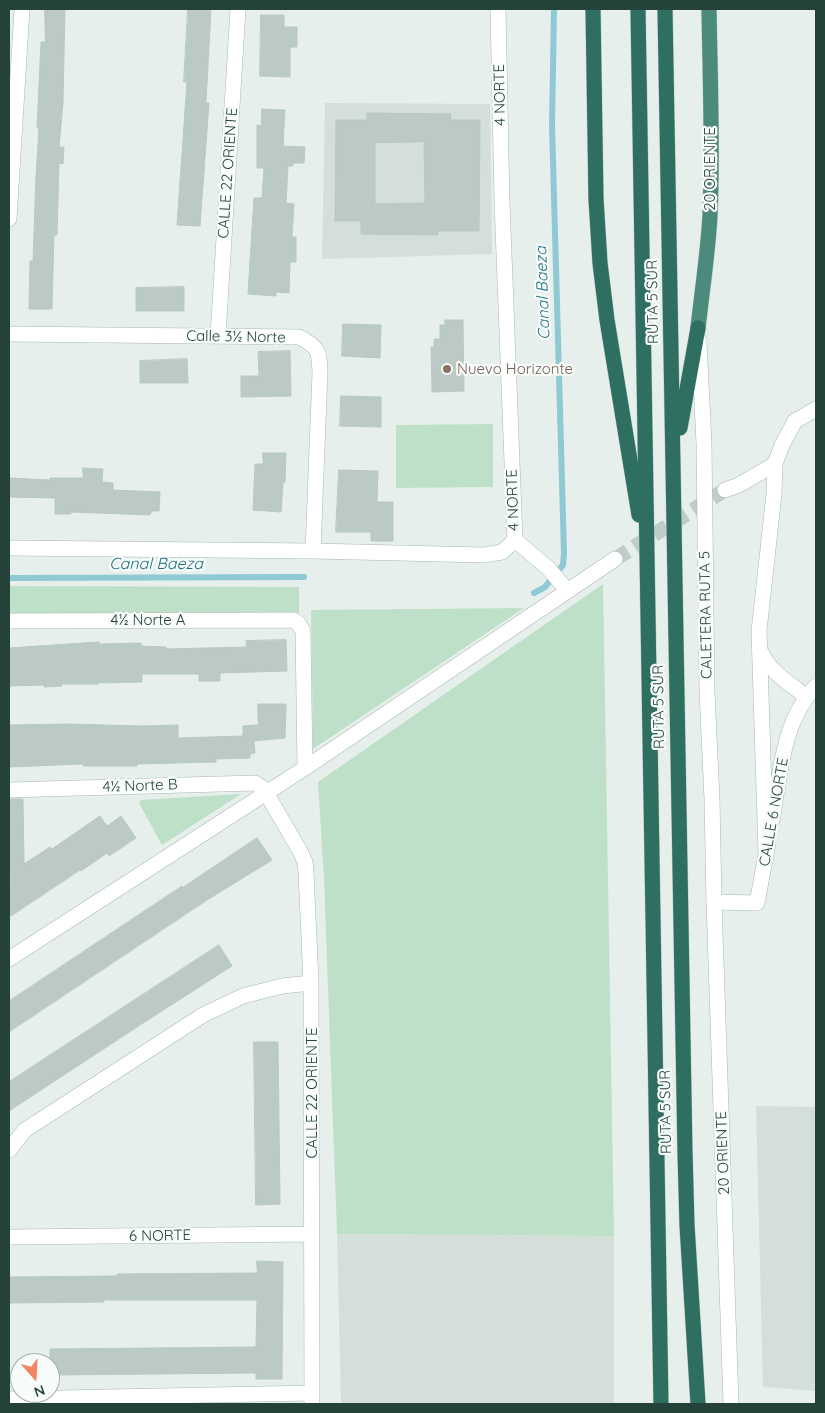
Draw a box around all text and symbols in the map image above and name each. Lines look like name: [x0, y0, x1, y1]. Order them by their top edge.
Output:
street label: 4 NORTE: [490, 64, 510, 126]
street label: CALLE 22 ORIENTE: [214, 107, 242, 239]
street label: 20 ORIENTE: [701, 127, 719, 211]
water label: Canal Baeza: [532, 246, 554, 340]
street label: RUTA 5 SUR: [643, 260, 663, 344]
street label: Calle 3½ Norte: [186, 327, 286, 347]
place label: Nuevo Horizonte: [457, 360, 573, 378]
marker: Nuevo Horizonte: [441, 363, 453, 375]
street label: 4 NORTE: [503, 469, 523, 531]
street label: CALETERA RUTA 5: [696, 551, 716, 679]
water label: Canal Baeza: [109, 554, 203, 574]
street label: 4½ Norte A: [110, 611, 186, 629]
street label: RUTA 5 SUR: [649, 665, 669, 749]
street label: CALLE 6 NORTE: [756, 756, 792, 868]
street label: 4½ Norte B: [102, 776, 178, 796]
street label: CALLE 22 ORIENTE: [303, 1027, 321, 1159]
street label: RUTA 5 SUR: [656, 1070, 676, 1154]
street label: 20 ORIENTE: [713, 1111, 733, 1195]
street label: 6 NORTE: [129, 1226, 191, 1246]
north arrow: [10, 1353, 60, 1403]
text: N: [32, 1381, 47, 1401]

